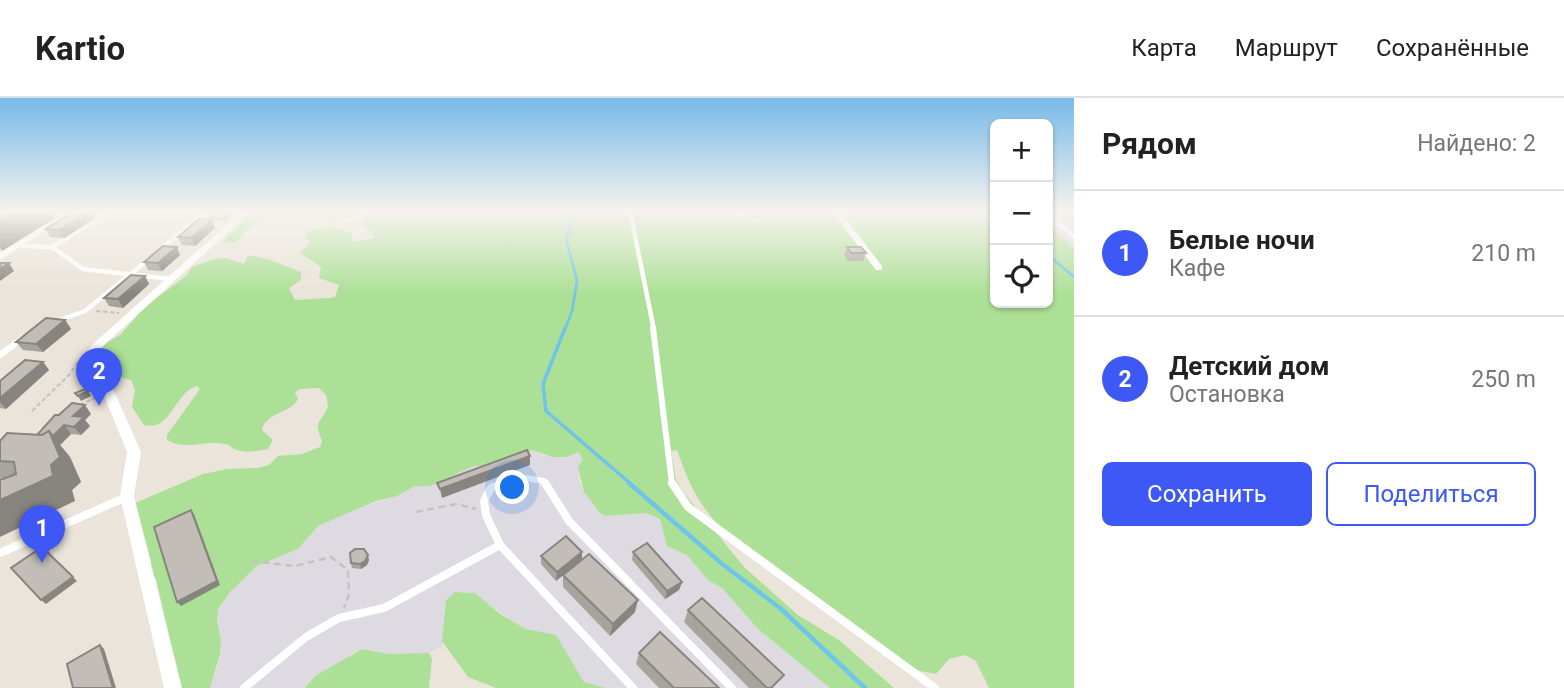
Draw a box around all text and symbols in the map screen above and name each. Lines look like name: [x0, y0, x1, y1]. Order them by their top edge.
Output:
text: Kartio: [35, 29, 125, 68]
text: Карта: [1131, 34, 1197, 62]
text: Маршрут: [1235, 34, 1338, 62]
text: Сохранённые: [1376, 34, 1529, 62]
map controls: [990, 119, 1053, 308]
button: +: [990, 119, 1053, 182]
text: Рядом: [1102, 126, 1197, 161]
text: Найдено: 2: [1417, 130, 1536, 157]
button: −: [990, 182, 1053, 245]
text: Белые ночи: [1169, 225, 1315, 255]
text: 1: [1118, 240, 1132, 267]
text: 210 m: [1471, 240, 1536, 267]
button: locate: [990, 245, 1053, 308]
text: Кафе: [1169, 255, 1225, 282]
pin: 2: [76, 348, 122, 406]
text: Детский дом: [1169, 351, 1330, 381]
text: 2: [1118, 366, 1132, 393]
text: 250 m: [1471, 366, 1536, 393]
text: Остановка: [1169, 381, 1285, 408]
button: Сохранить: [1102, 462, 1312, 526]
button: Поделиться: [1326, 462, 1536, 526]
your location: [495, 470, 529, 504]
pin: 1: [19, 505, 65, 563]

